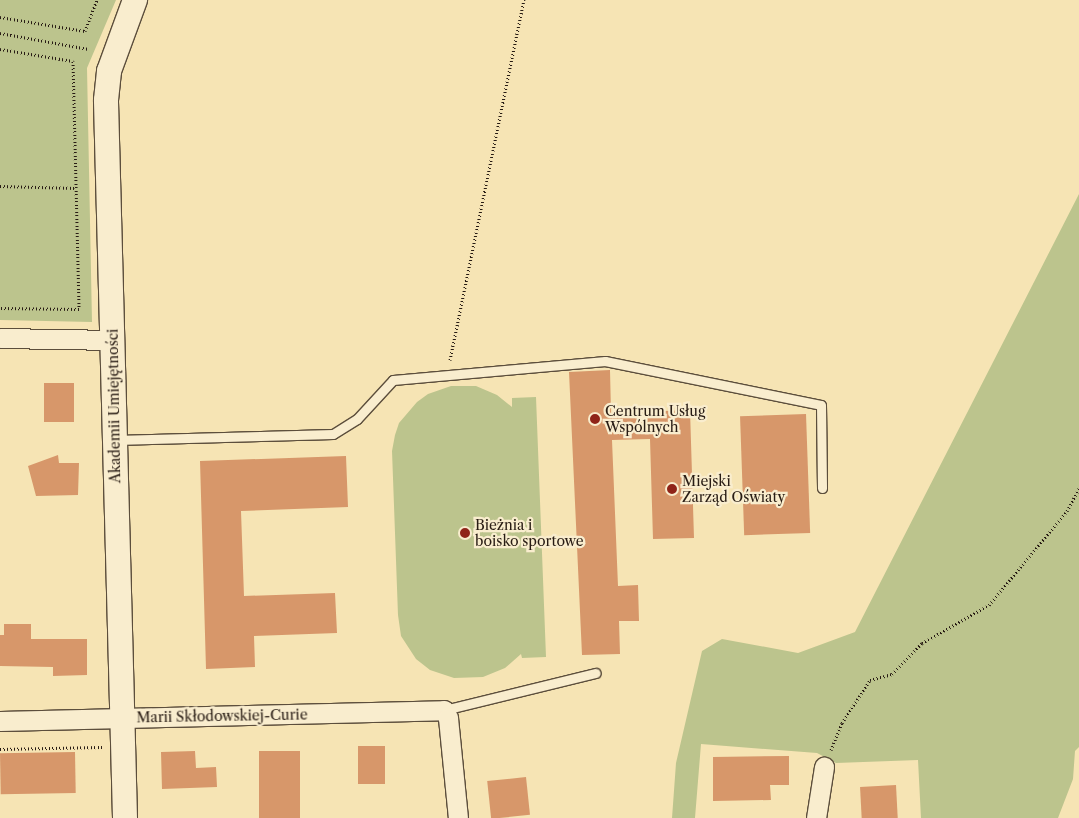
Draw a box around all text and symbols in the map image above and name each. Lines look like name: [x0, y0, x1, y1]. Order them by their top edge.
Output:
street label: Akademii Umiejętności: [104, 329, 124, 483]
place label: Centrum Usług Wspólnych: [605, 403, 705, 436]
marker: Centrum Usług Wspólnych: [589, 413, 601, 425]
place label: Miejski Zarząd Oświaty: [682, 473, 785, 506]
marker: Miejski Zarząd Oświaty: [666, 483, 678, 495]
place label: Bieżnia i boisko sportowe: [475, 517, 584, 550]
marker: Bieżnia i boisko sportowe: [459, 527, 471, 539]
street label: Marii Skłodowskiej-Curie: [136, 706, 308, 726]

